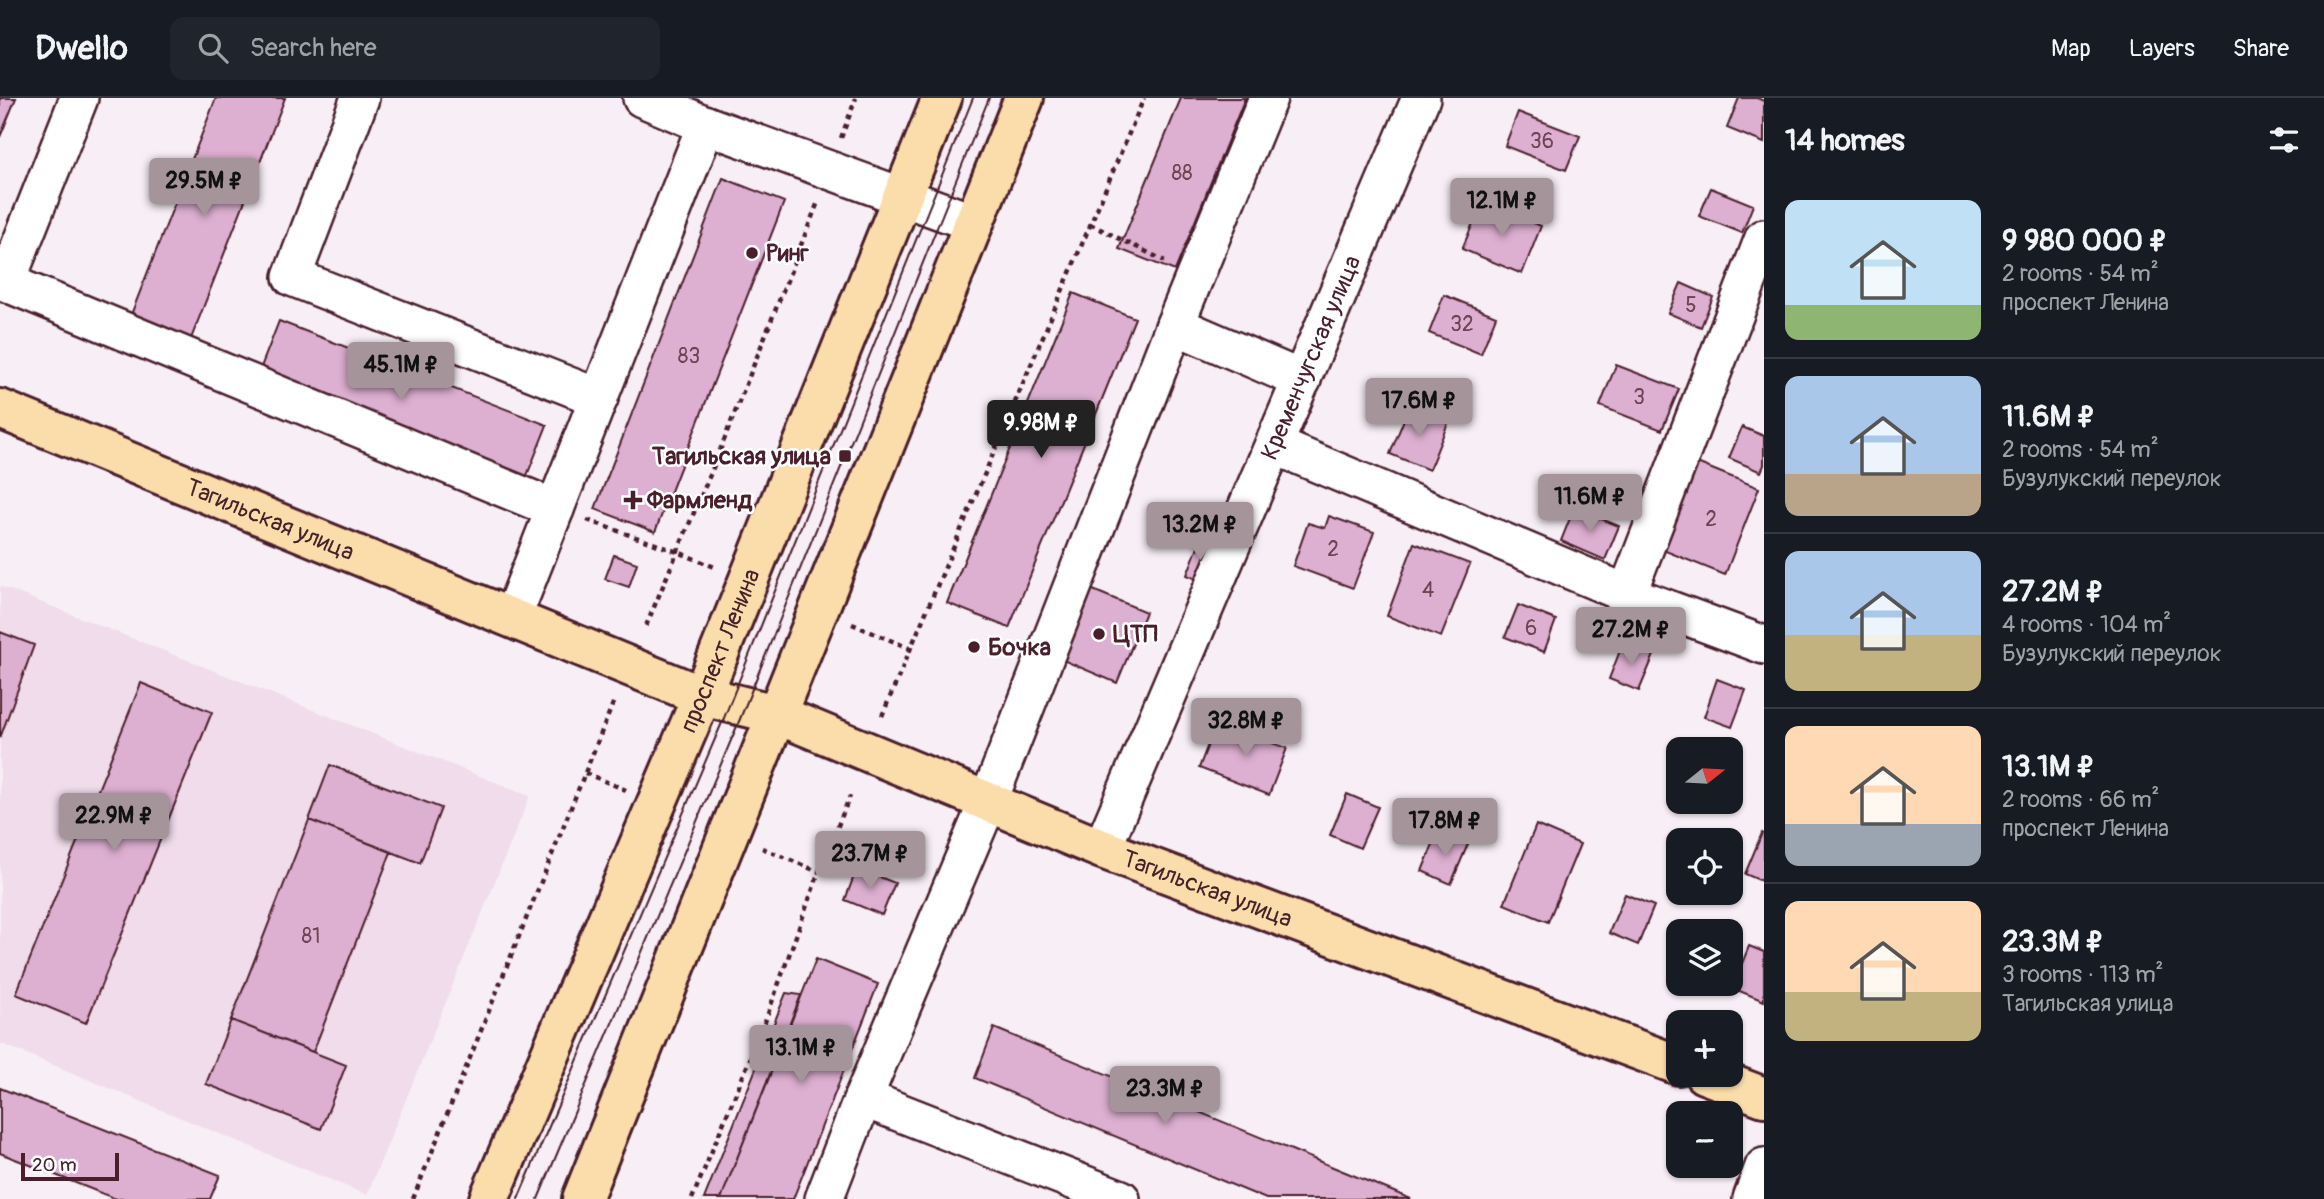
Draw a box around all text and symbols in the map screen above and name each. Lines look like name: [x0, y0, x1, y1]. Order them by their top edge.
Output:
search box: [170, 17, 660, 80]
text: Dwello: [35, 28, 128, 69]
icon: search: [194, 29, 232, 67]
text: Search here: [250, 32, 377, 64]
text: Map: [2051, 34, 2091, 63]
text: Layers: [2129, 34, 2195, 63]
text: Share: [2233, 34, 2289, 63]
icon: filters: [2265, 121, 2303, 159]
text: 14 homes: [1785, 122, 1905, 159]
house number: 36: [1530, 128, 1554, 155]
pin: 29.5M ₽: [139, 158, 269, 218]
house number: 88: [1171, 160, 1193, 187]
text: 29.5M ₽: [165, 166, 243, 195]
pin: 12.1M ₽: [1437, 178, 1567, 238]
text: 12.1M ₽: [1466, 186, 1538, 215]
text: 9 980 000 ₽: [2002, 222, 2168, 259]
icon: home: [1841, 228, 1925, 312]
place label: Ринг: [766, 239, 810, 268]
marker: Ринг: [744, 245, 760, 261]
street label: Кременчугская улица: [1255, 251, 1367, 464]
text: 2 rooms · 54 m²: [2002, 259, 2159, 288]
text: проспект Ленина: [2002, 288, 2169, 317]
house number: 5: [1685, 292, 1697, 319]
house number: 32: [1450, 311, 1474, 338]
pin: 45.1M ₽: [336, 342, 466, 402]
house number: 83: [678, 343, 700, 370]
text: 45.1M ₽: [363, 350, 439, 379]
pin: 17.6M ₽: [1354, 378, 1484, 438]
house number: 3: [1633, 384, 1645, 411]
text: 17.6M ₽: [1382, 386, 1456, 415]
text: 11.6M ₽: [2002, 398, 2096, 435]
pin: 9.98M ₽: [976, 400, 1106, 460]
icon: home: [1841, 404, 1925, 488]
text: 9.98M ₽: [1003, 408, 1079, 437]
text: 2 rooms · 54 m²: [2002, 435, 2159, 464]
place label: Тагильская улица: [651, 442, 831, 471]
marker: Тагильская улица: [837, 448, 853, 464]
text: Бузулукский переулок: [2002, 464, 2222, 493]
street label: Тагильская улица: [182, 472, 359, 567]
pin: 11.6M ₽: [1525, 474, 1655, 534]
text: 11.6M ₽: [1554, 482, 1626, 511]
place label: Фармленд: [646, 486, 753, 515]
marker: Фармленд: [625, 492, 641, 508]
pin: 13.2M ₽: [1135, 503, 1265, 562]
house number: 2: [1705, 506, 1717, 533]
text: 13.2M ₽: [1162, 510, 1238, 539]
house number: 2: [1327, 536, 1339, 563]
street label: проспект Ленина: [674, 564, 766, 737]
text: 27.2M ₽: [2002, 573, 2104, 610]
house number: 4: [1422, 577, 1434, 604]
icon: home: [1841, 579, 1925, 663]
pin: 27.2M ₽: [1566, 608, 1696, 667]
text: 4 rooms · 104 m²: [2002, 610, 2171, 639]
house number: 6: [1525, 615, 1537, 642]
text: 27.2M ₽: [1592, 615, 1670, 644]
place label: ЦТП: [1113, 620, 1158, 649]
marker: ЦТП: [1091, 626, 1107, 642]
place label: Бочка: [988, 633, 1051, 662]
marker: Бочка: [966, 639, 982, 655]
text: Бузулукский переулок: [2002, 639, 2222, 668]
pin: 32.8M ₽: [1181, 698, 1311, 758]
text: 32.8M ₽: [1207, 706, 1285, 735]
north arrow: [1666, 737, 1743, 814]
map controls: [1666, 737, 1743, 1178]
text: 13.1M ₽: [2002, 748, 2095, 785]
icon: home: [1841, 754, 1925, 838]
text: 2 rooms · 66 m²: [2002, 785, 2159, 814]
pin: 22.9M ₽: [49, 794, 179, 853]
pin: 17.8M ₽: [1380, 798, 1510, 858]
text: 22.9M ₽: [75, 801, 153, 830]
text: 17.8M ₽: [1408, 806, 1482, 835]
text: проспект Ленина: [2002, 814, 2169, 843]
button: locate: [1666, 828, 1743, 905]
pin: 23.7M ₽: [805, 832, 935, 891]
text: 23.7M ₽: [831, 839, 909, 868]
street label: Тагильская улица: [1118, 844, 1296, 934]
button: layers: [1666, 919, 1743, 996]
house number: 81: [302, 923, 320, 950]
text: 23.3M ₽: [2002, 923, 2104, 960]
icon: home: [1841, 929, 1925, 1013]
text: 3 rooms · 113 m²: [2002, 960, 2163, 989]
text: Тагильская улица: [2002, 989, 2174, 1018]
button: +: [1666, 1010, 1743, 1087]
pin: 13.1M ₽: [736, 1026, 866, 1085]
text: 13.1M ₽: [765, 1033, 837, 1062]
pin: 23.3M ₽: [1100, 1066, 1230, 1126]
text: 23.3M ₽: [1126, 1074, 1204, 1103]
button: −: [1666, 1101, 1743, 1178]
scale bar: [21, 1150, 119, 1182]
text: 20 m: [32, 1153, 77, 1177]

